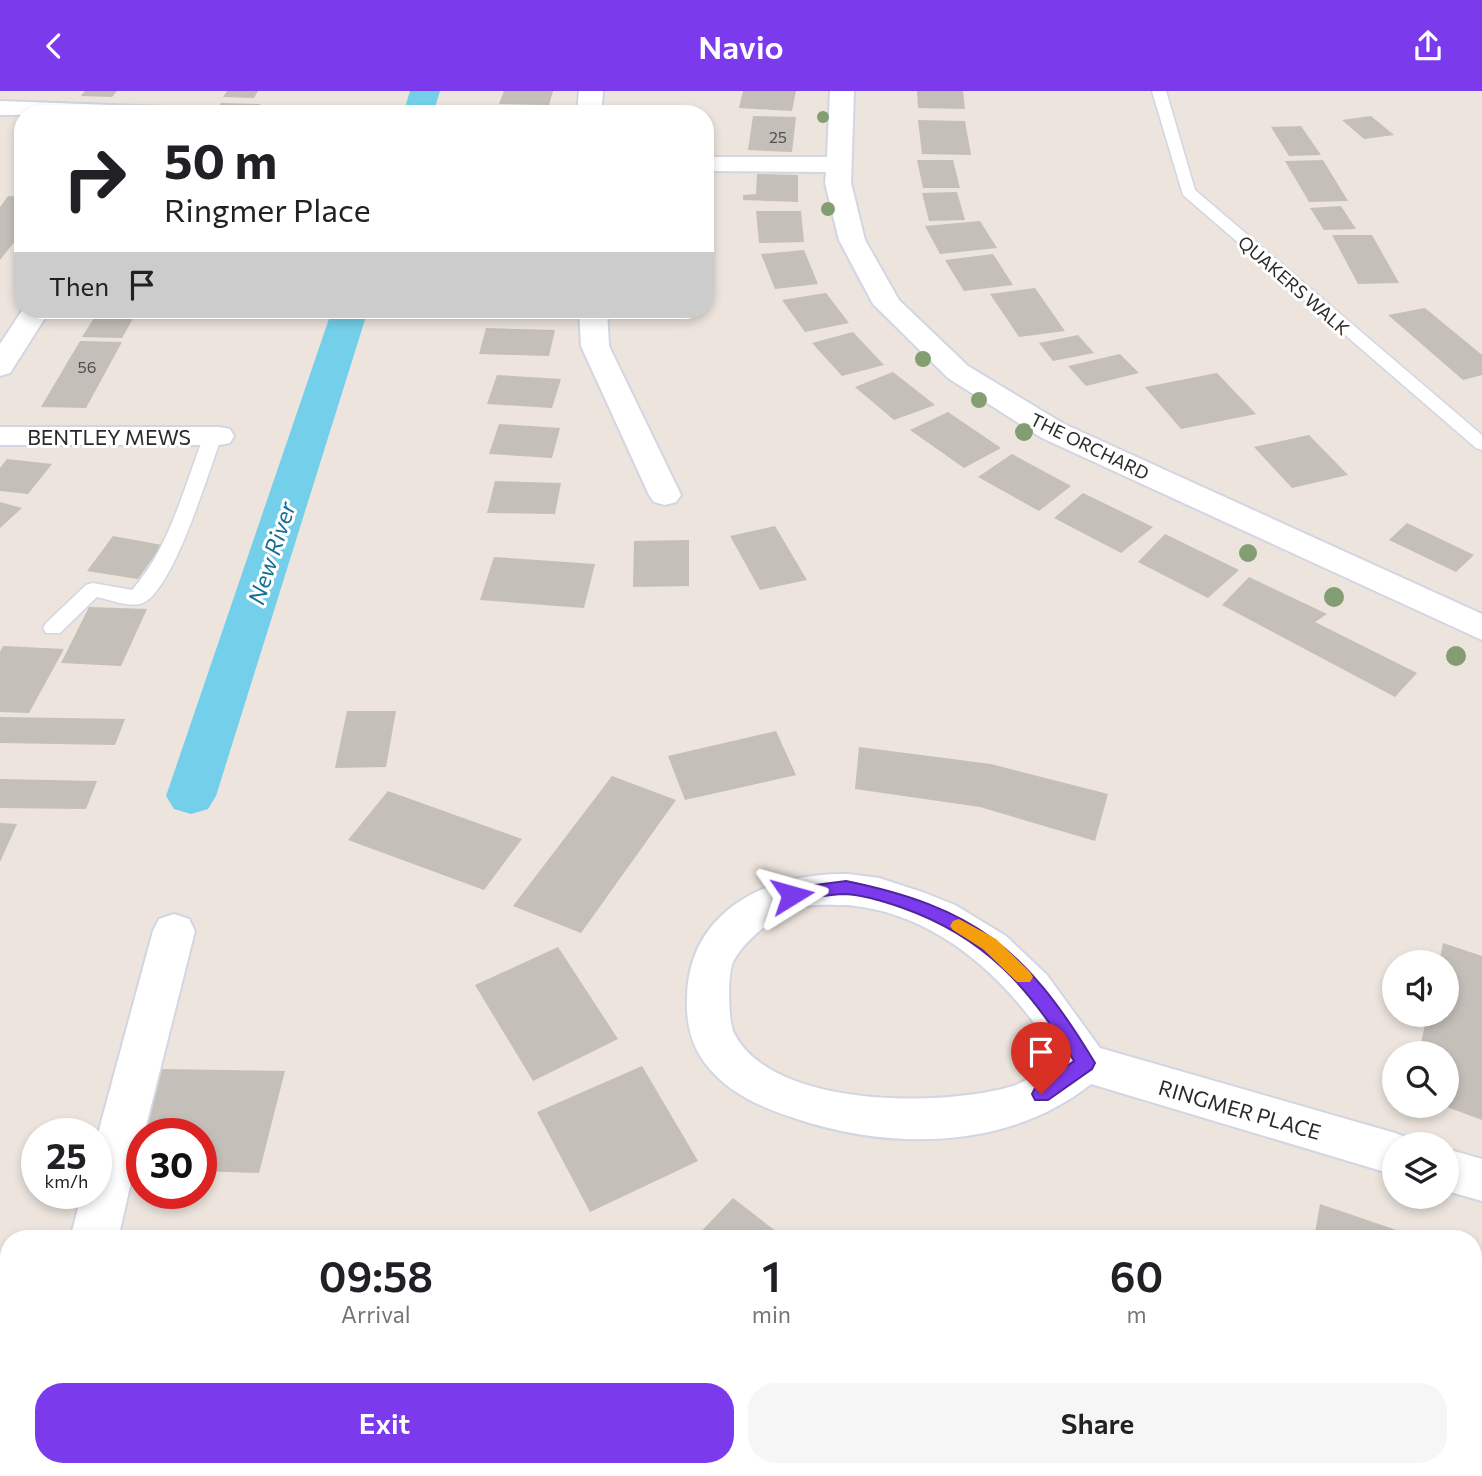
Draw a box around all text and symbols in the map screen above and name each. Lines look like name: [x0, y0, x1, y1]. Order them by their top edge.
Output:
text: Navio: [698, 26, 784, 66]
icon: back: [35, 27, 73, 65]
icon: share: [1409, 27, 1447, 65]
house number: 25: [769, 127, 787, 146]
text: 50 m: [164, 129, 277, 189]
icon: right: [49, 133, 140, 224]
text: Ringmer Place: [164, 189, 371, 229]
street label: QUAKERS WALK: [1234, 231, 1354, 339]
icon: arrive: [123, 266, 161, 304]
text: Then: [49, 270, 109, 301]
house number: 56: [78, 357, 96, 376]
street label: THE ORCHARD: [1027, 408, 1153, 484]
street label: BENTLEY MEWS: [27, 424, 191, 449]
water label: New River: [241, 497, 301, 608]
position arrow: [755, 858, 829, 932]
map controls: [1382, 950, 1459, 1209]
button: sound: [1382, 950, 1459, 1027]
pin: [1011, 1022, 1071, 1094]
icon: arrive: [1022, 1033, 1060, 1071]
button: search: [1382, 1041, 1459, 1118]
street label: RINGMER PLACE: [1156, 1074, 1324, 1144]
speed limit sign: 30: [126, 1118, 217, 1209]
button: layers: [1382, 1132, 1459, 1209]
text: 25: [46, 1133, 87, 1176]
text: km/h: [45, 1170, 88, 1192]
text: 09:58: [319, 1249, 433, 1301]
text: 1: [762, 1249, 781, 1301]
text: 60: [1110, 1249, 1163, 1301]
text: Arrival: [341, 1300, 411, 1328]
text: min: [752, 1300, 791, 1328]
text: m: [1126, 1300, 1147, 1328]
button: Exit: [35, 1383, 734, 1463]
button: Share: [748, 1383, 1447, 1463]

